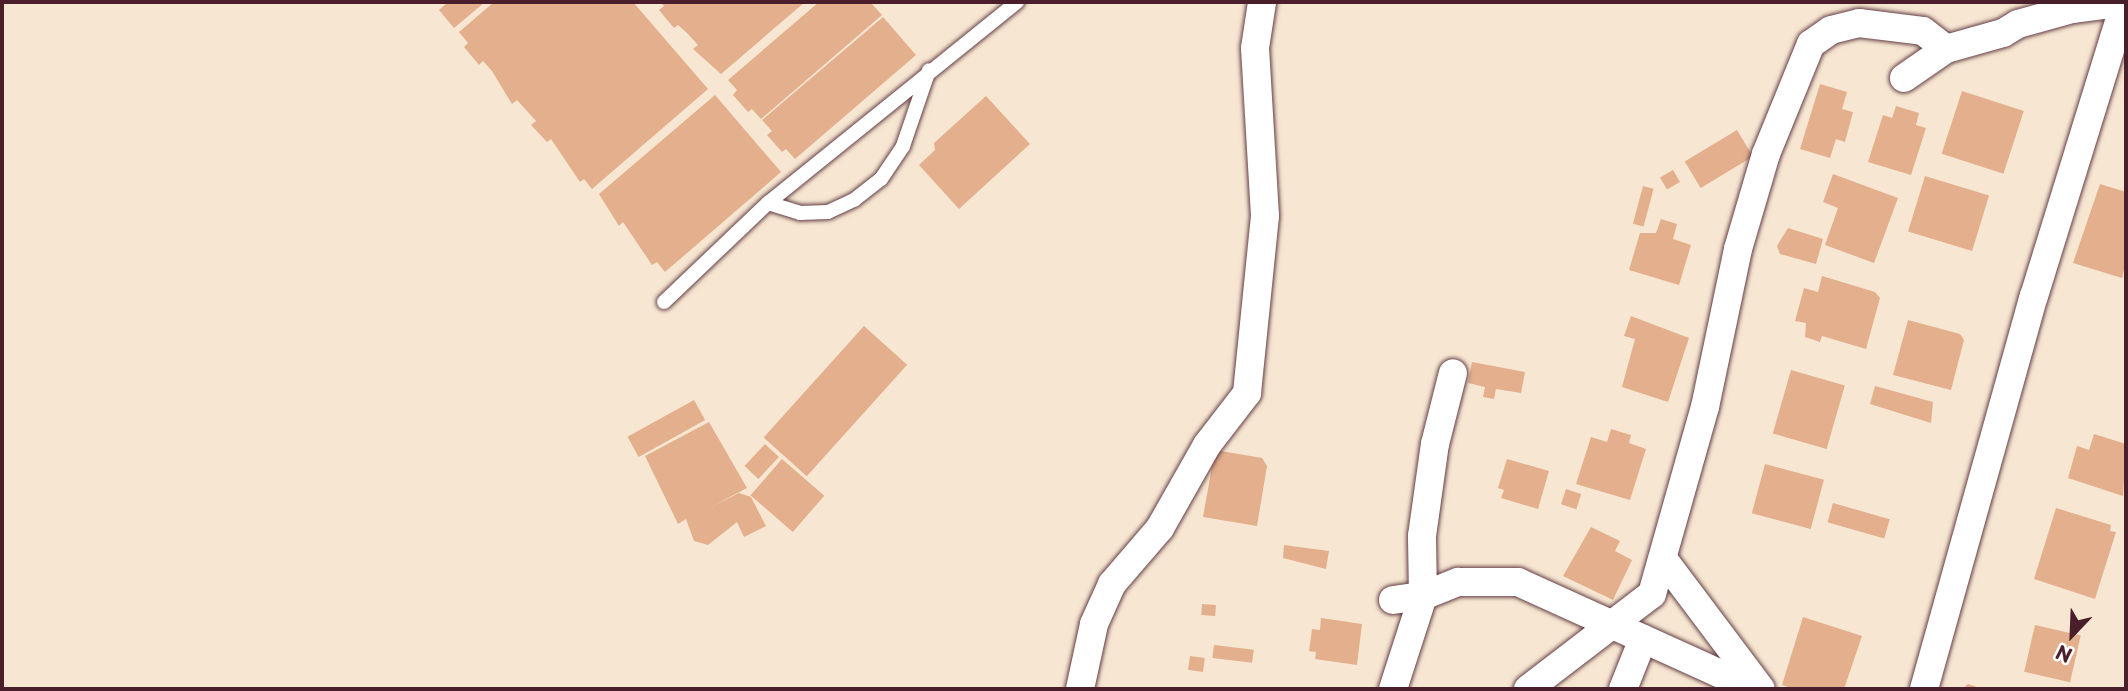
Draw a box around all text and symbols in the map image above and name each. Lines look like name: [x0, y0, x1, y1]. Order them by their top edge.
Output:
north arrow: [2037, 600, 2107, 670]
text: N: [2051, 639, 2076, 670]

